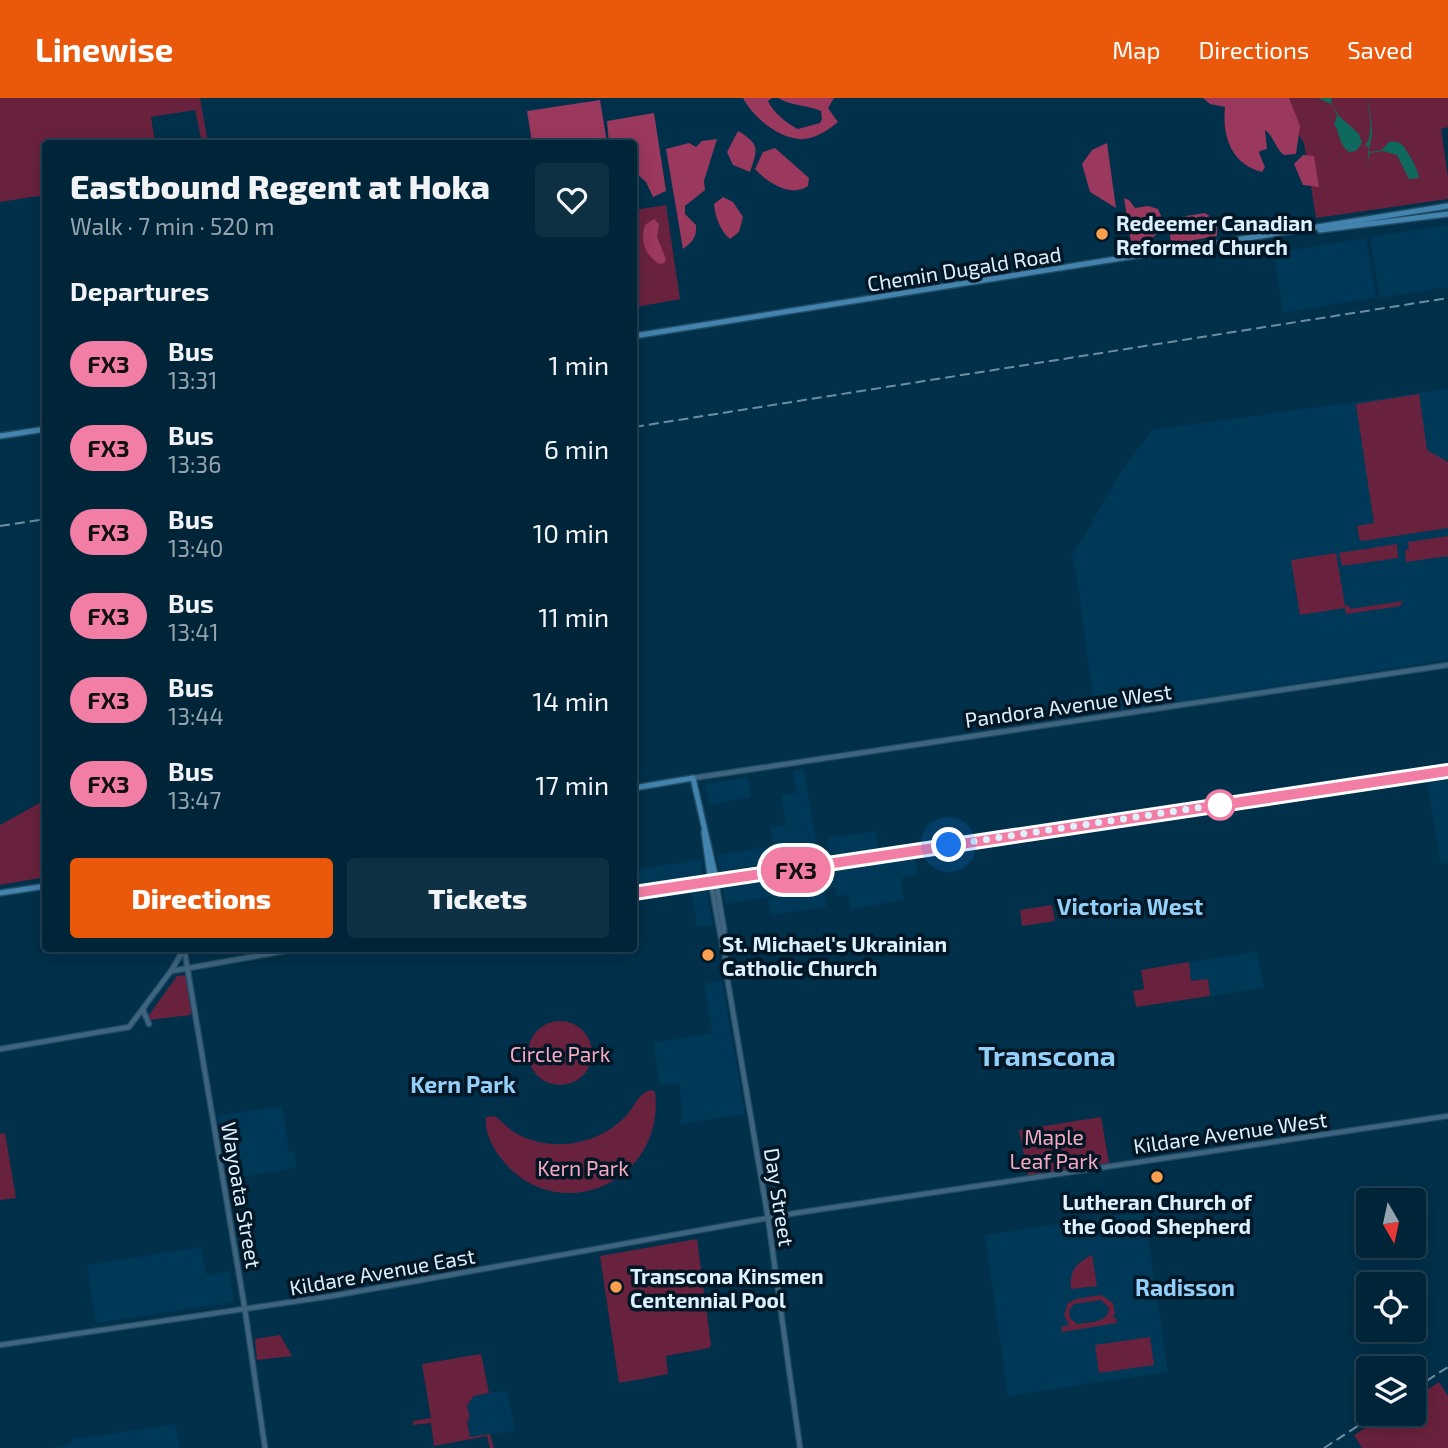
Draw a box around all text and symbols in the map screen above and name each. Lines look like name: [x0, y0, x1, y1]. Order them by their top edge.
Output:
text: Linewise: [35, 29, 173, 69]
text: Map: [1112, 35, 1160, 64]
text: Directions: [1198, 35, 1309, 64]
text: Saved: [1347, 35, 1413, 64]
button: heart: [535, 163, 609, 237]
text: Eastbound Regent at Hoka: [70, 166, 490, 206]
place label: Redeemer Canadian Reformed Church: [1116, 210, 1313, 259]
text: Walk · 7 min · 520 m: [70, 212, 274, 240]
marker: Redeemer Canadian Reformed Church: [1094, 226, 1110, 242]
street label: Chemin Dugald Road: [865, 240, 1063, 296]
text: Departures: [70, 275, 209, 306]
text: Bus: [168, 335, 214, 366]
text: FX3: [87, 349, 130, 378]
text: 1 min: [549, 349, 609, 380]
text: 13:31: [168, 366, 217, 394]
text: Bus: [168, 419, 214, 450]
text: FX3: [87, 433, 130, 462]
text: 6 min: [544, 433, 609, 464]
text: 13:36: [168, 450, 221, 478]
text: Bus: [168, 503, 214, 534]
text: FX3: [87, 517, 130, 546]
text: 10 min: [533, 517, 609, 548]
text: 13:40: [168, 534, 223, 562]
text: Bus: [168, 587, 214, 618]
text: FX3: [87, 601, 130, 630]
text: 11 min: [538, 601, 609, 632]
text: 13:41: [168, 618, 219, 646]
text: Bus: [168, 671, 214, 702]
street label: Pandora Avenue West: [963, 678, 1173, 732]
text: FX3: [87, 685, 130, 714]
text: 14 min: [533, 685, 609, 716]
text: 13:44: [168, 702, 224, 730]
text: Bus: [168, 755, 214, 786]
text: FX3: [87, 769, 130, 798]
text: 17 min: [535, 769, 609, 800]
text: 13:47: [168, 786, 221, 814]
unlabelled marker: [1205, 790, 1235, 820]
your location: [931, 827, 966, 862]
line badge: FX3: [756, 847, 836, 893]
text: FX3: [775, 855, 817, 884]
button: Directions: [70, 858, 333, 938]
button: Tickets: [347, 858, 609, 938]
district label: Victoria West: [1057, 892, 1203, 920]
place label: St. Michael's Ukrainian Catholic Church: [722, 931, 947, 980]
marker: St. Michael's Ukrainian Catholic Church: [700, 947, 716, 963]
district label: Transcona: [978, 1038, 1116, 1072]
park label: Circle Park: [510, 1041, 611, 1066]
district label: Kern Park: [410, 1070, 516, 1098]
street label: Kildare Avenue West: [1132, 1106, 1328, 1158]
street label: Wayoata Street: [217, 1120, 267, 1270]
park label: Maple Leaf Park: [1010, 1124, 1099, 1173]
street label: Day Street: [760, 1146, 800, 1248]
park label: Kern Park: [537, 1155, 629, 1180]
marker: Lutheran Church of the Good Shepherd: [1149, 1169, 1165, 1185]
north arrow: [1356, 1188, 1426, 1258]
map controls: [1356, 1188, 1426, 1426]
place label: Lutheran Church of the Good Shepherd: [1062, 1189, 1252, 1238]
street label: Kildare Avenue East: [287, 1242, 477, 1300]
place label: Transcona Kinsmen Centennial Pool: [630, 1263, 824, 1312]
button: locate: [1356, 1272, 1426, 1342]
district label: Radisson: [1135, 1273, 1235, 1301]
marker: Transcona Kinsmen Centennial Pool: [608, 1279, 624, 1295]
button: layers: [1356, 1356, 1426, 1426]

